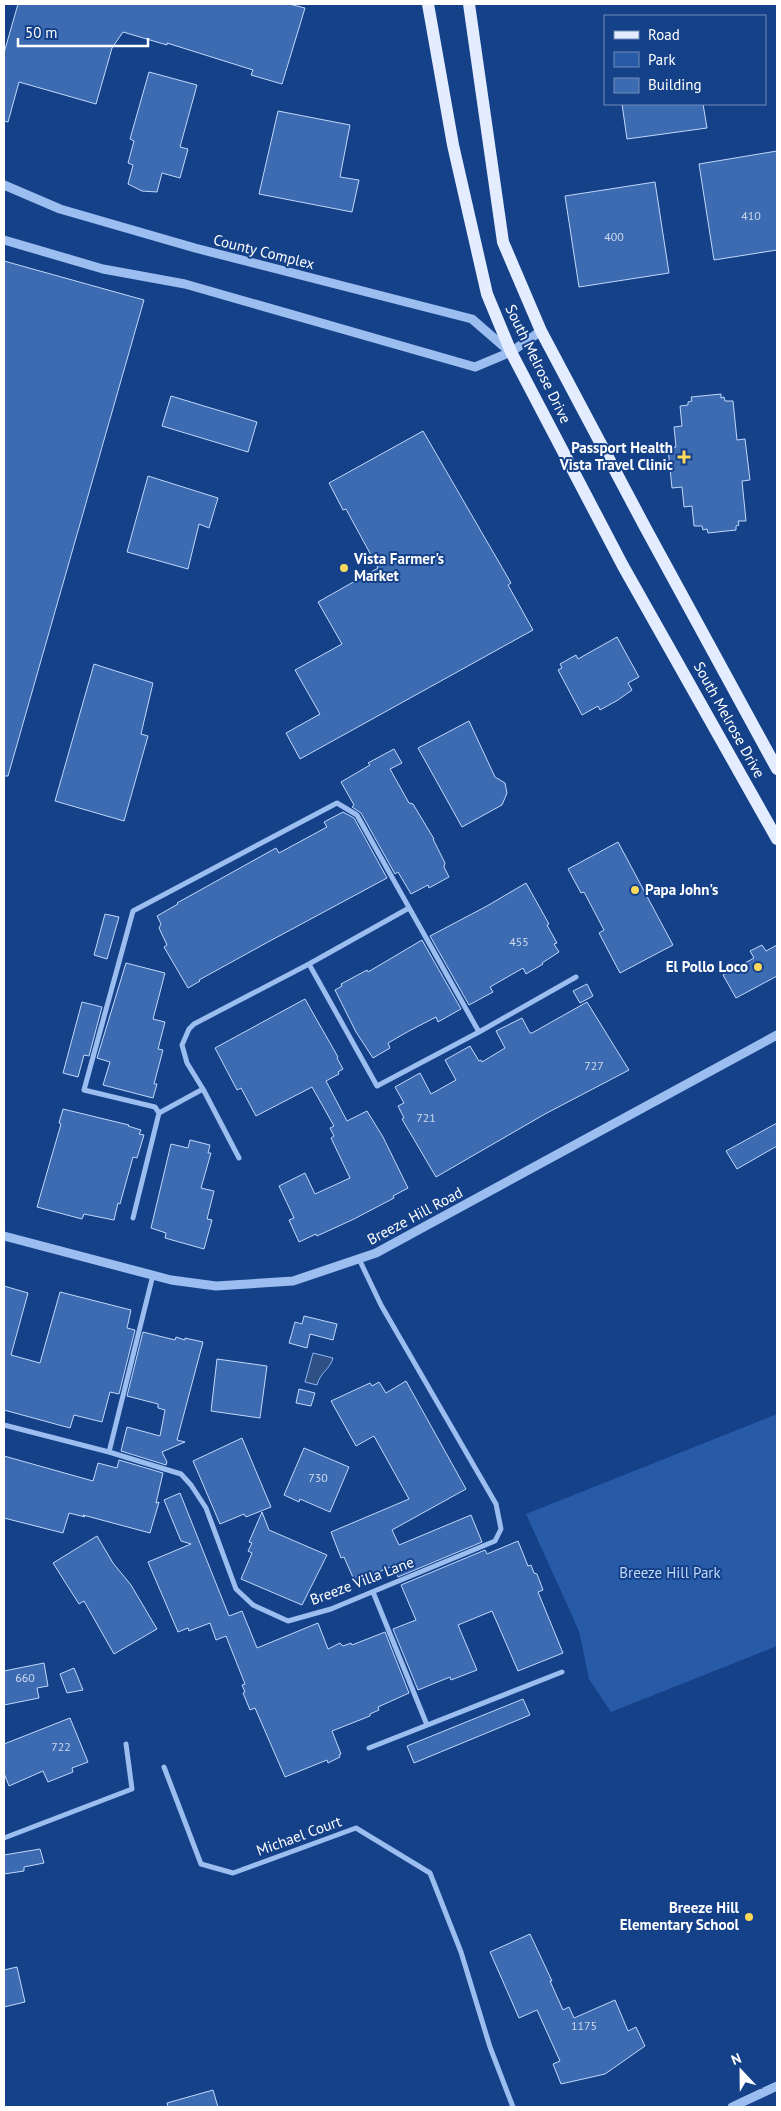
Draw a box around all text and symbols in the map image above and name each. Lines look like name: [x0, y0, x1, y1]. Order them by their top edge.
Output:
scale bar: [18, 15, 148, 47]
legend: [604, 15, 766, 105]
text: 50 m: [25, 23, 58, 42]
text: Road: [648, 25, 680, 44]
text: Park: [648, 50, 676, 69]
text: Building: [648, 75, 702, 94]
house number: 410: [741, 208, 761, 223]
house number: 400: [604, 229, 624, 244]
street label: County Complex: [212, 230, 317, 273]
street label: South Melrose Drive: [501, 301, 575, 426]
place label: Passport Health Vista Travel Clinic: [559, 438, 673, 474]
marker: Passport Health Vista Travel Clinic: [677, 450, 691, 464]
place label: Vista Farmer's Market: [353, 549, 444, 585]
marker: Vista Farmer's Market: [338, 562, 350, 574]
street label: South Melrose Drive: [690, 658, 769, 781]
place label: Papa John's: [645, 880, 718, 899]
marker: Papa John's: [629, 884, 641, 896]
house number: 455: [509, 934, 529, 949]
place label: El Pollo Loco: [666, 957, 748, 976]
marker: El Pollo Loco: [752, 961, 764, 973]
house number: 727: [584, 1058, 604, 1073]
house number: 721: [416, 1110, 436, 1125]
street label: Breeze Hill Road: [364, 1182, 466, 1249]
house number: 730: [308, 1470, 328, 1485]
street label: Breeze Villa Lane: [307, 1552, 417, 1609]
park label: Breeze Hill Park: [619, 1563, 721, 1582]
house number: 660: [15, 1670, 35, 1685]
house number: 722: [51, 1739, 71, 1754]
street label: Michael Court: [254, 1811, 344, 1860]
place label: Breeze Hill Elementary School: [620, 1898, 740, 1934]
marker: Breeze Hill Elementary School: [743, 1911, 755, 1923]
house number: 1175: [571, 2018, 597, 2033]
north arrow: [716, 2046, 766, 2096]
text: N: [728, 2049, 744, 2069]

